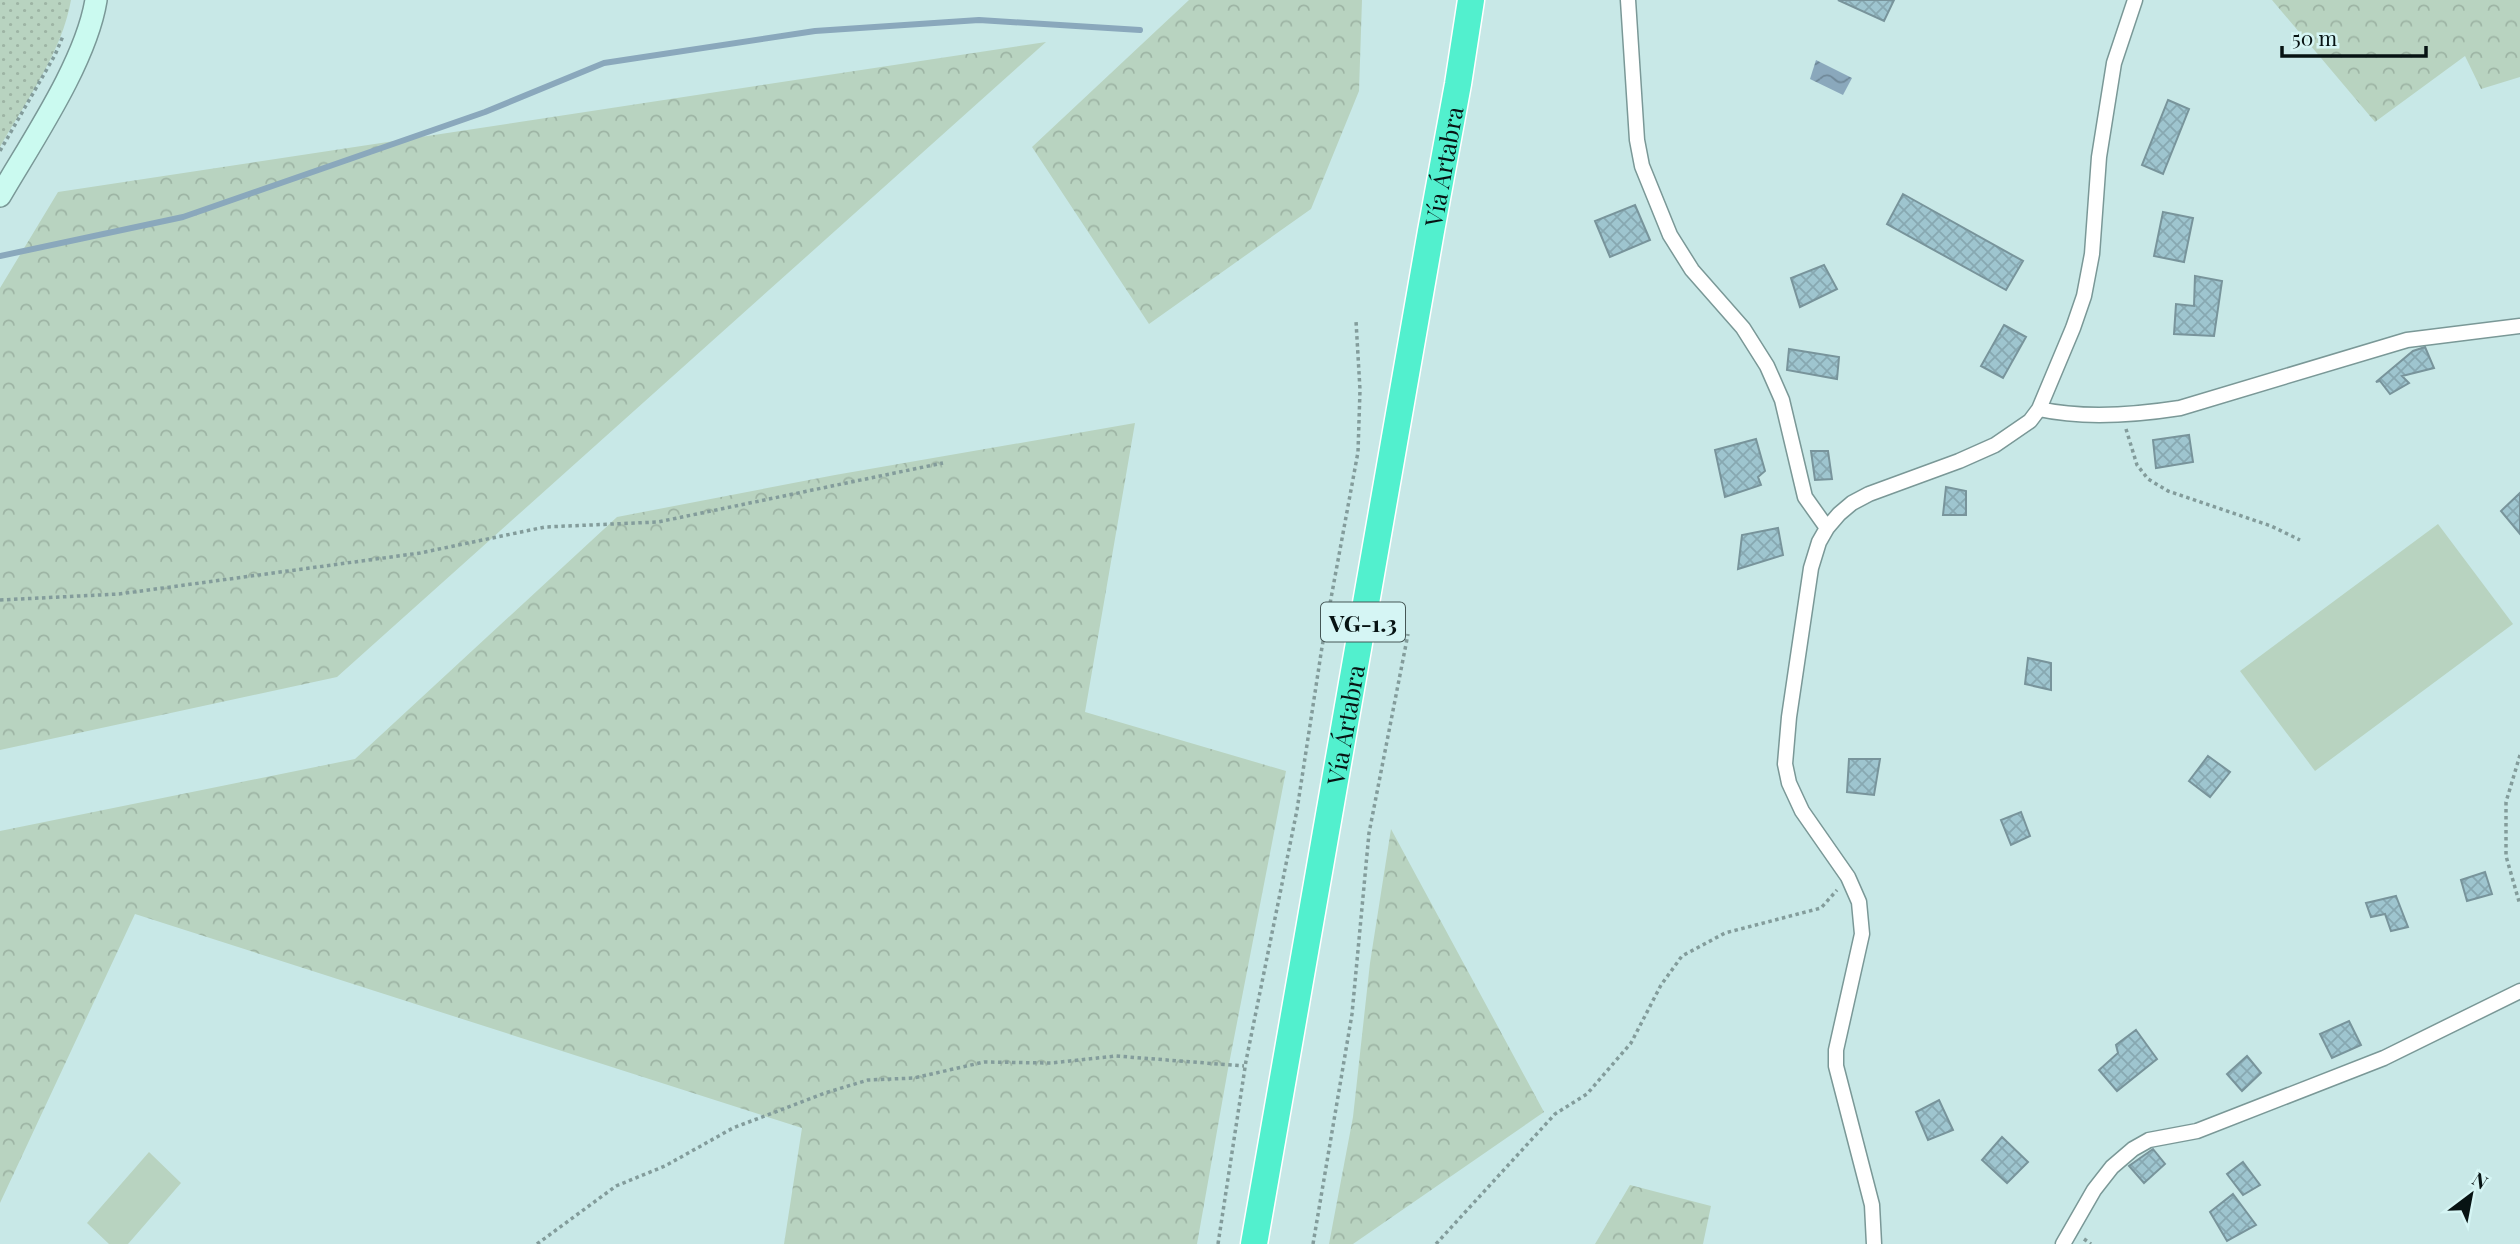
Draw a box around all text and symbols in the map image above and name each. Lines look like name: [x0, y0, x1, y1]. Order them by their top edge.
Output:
scale bar: [2282, 14, 2426, 58]
text: 50 m: [2292, 23, 2338, 51]
street label: Vía Ártabra: [1416, 104, 1470, 230]
road number: VG-1.3: [1321, 602, 1405, 642]
street label: Vía Ártabra: [1318, 662, 1371, 788]
north arrow: [2436, 1160, 2506, 1230]
text: N: [2468, 1165, 2493, 1195]

